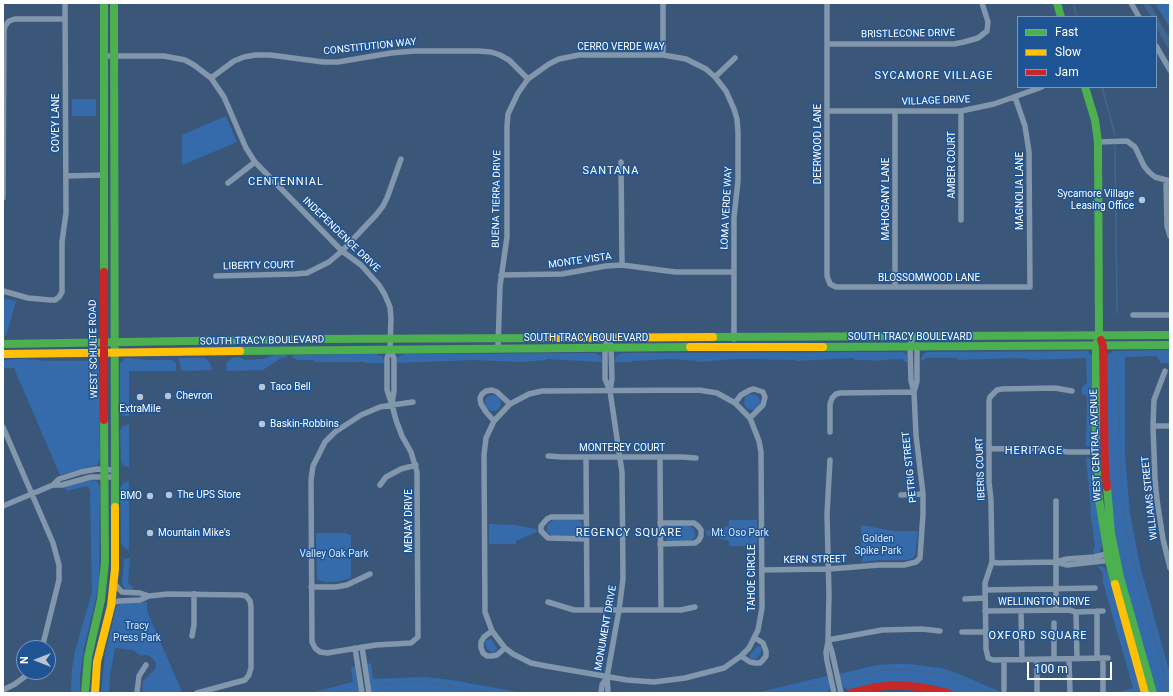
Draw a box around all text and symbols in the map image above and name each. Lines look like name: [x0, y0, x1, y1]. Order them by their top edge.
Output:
legend: [1017, 16, 1157, 88]
text: Fast: [1055, 25, 1078, 39]
street label: BRISTLECONE DRIVE: [861, 27, 955, 41]
street label: CONSTITUTION WAY: [323, 36, 417, 58]
street label: CERRO VERDE WAY: [577, 41, 665, 53]
text: Slow: [1055, 45, 1081, 59]
text: Jam: [1055, 65, 1079, 79]
district label: SYCAMORE VILLAGE: [874, 69, 994, 83]
street label: COVEY LANE: [50, 94, 62, 152]
street label: VILLAGE DRIVE: [901, 94, 971, 108]
street label: DEERWOOD LANE: [812, 104, 824, 184]
street label: AMBER COURT: [946, 131, 958, 199]
street label: BUENA TIERRA DRIVE: [490, 150, 504, 248]
street label: MAGNOLIA LANE: [1014, 152, 1026, 230]
street label: MAHOGANY LANE: [880, 158, 892, 240]
district label: SANTANA: [583, 164, 639, 178]
street label: LOMA VERDE WAY: [719, 166, 735, 250]
district label: CENTENNIAL: [248, 175, 324, 189]
place label: Sycamore Village Leasing Office: [1057, 188, 1134, 212]
street label: INDEPENDENCE DRIVE: [300, 195, 382, 275]
marker: Sycamore Village Leasing Office: [1137, 195, 1147, 205]
street label: MONTE VISTA: [548, 251, 612, 271]
street label: LIBERTY COURT: [223, 259, 295, 273]
street label: BLOSSOMWOOD LANE: [878, 272, 980, 284]
street label: WEST SCHULTE ROAD: [87, 299, 101, 399]
street label: SOUTH TRACY BOULEVARD: [848, 331, 972, 343]
street label: SOUTH TRACY BOULEVARD: [524, 332, 648, 344]
street label: SOUTH TRACY BOULEVARD: [200, 334, 324, 348]
place label: Taco Bell: [270, 381, 311, 393]
marker: Taco Bell: [257, 382, 267, 392]
street label: WEST CENTRAL AVENUE: [1088, 389, 1104, 501]
place label: Chevron: [176, 390, 213, 402]
marker: Chevron: [163, 391, 173, 401]
marker: ExtraMile: [135, 392, 145, 402]
place label: ExtraMile: [119, 403, 161, 415]
place label: Baskin-Robbins: [270, 418, 339, 430]
marker: Baskin-Robbins: [257, 419, 267, 429]
street label: PETRIG STREET: [900, 431, 920, 503]
street label: IBERIS COURT: [974, 437, 988, 501]
street label: MONTEREY COURT: [579, 442, 665, 454]
district label: HERITAGE: [1005, 444, 1063, 458]
street label: WILLIAMS STREET: [1140, 455, 1160, 541]
place label: The UPS Store: [177, 489, 241, 501]
street label: MENAY DRIVE: [403, 489, 415, 553]
place label: BMO: [120, 490, 142, 502]
marker: The UPS Store: [164, 490, 174, 500]
marker: BMO: [145, 491, 155, 501]
district label: REGENCY SQUARE: [576, 526, 682, 540]
place label: Mountain Mike's: [158, 527, 230, 539]
park label: Mt. Oso Park: [711, 527, 769, 539]
marker: Mountain Mike's: [145, 528, 155, 538]
park label: Golden Spike Park: [855, 533, 901, 556]
street label: TAHOE CIRCLE: [746, 544, 758, 612]
park label: Valley Oak Park: [300, 548, 368, 560]
street label: KERN STREET: [783, 553, 847, 567]
street label: MONUMENT DRIVE: [593, 584, 619, 672]
street label: WELLINGTON DRIVE: [998, 596, 1090, 608]
park label: Tracy Press Park: [113, 620, 161, 644]
district label: OXFORD SQUARE: [988, 629, 1088, 643]
north arrow: [16, 640, 56, 680]
scale bar: [1029, 654, 1114, 680]
text: N: [18, 656, 31, 664]
text: 100 m: [1034, 662, 1068, 676]

